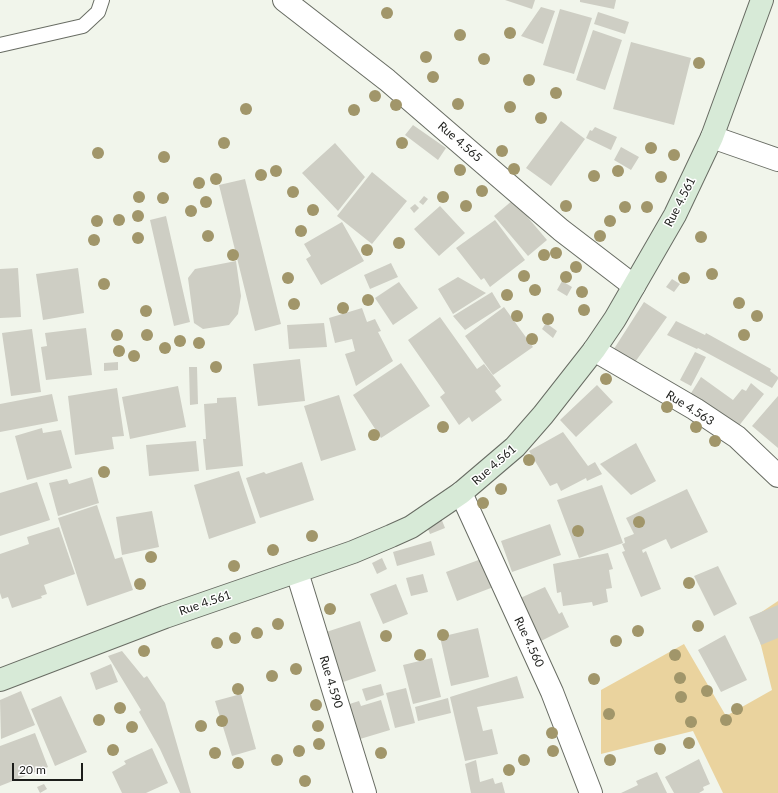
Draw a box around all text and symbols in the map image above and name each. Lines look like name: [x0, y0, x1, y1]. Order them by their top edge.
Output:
street label: Rue 4.565: [435, 119, 485, 165]
street label: Rue 4.561: [661, 175, 699, 229]
street label: Rue 4.563: [663, 388, 717, 428]
street label: Rue 4.561: [469, 442, 519, 488]
street label: Rue 4.561: [177, 587, 233, 619]
street label: Rue 4.560: [511, 614, 547, 670]
street label: Rue 4.590: [316, 654, 346, 710]
scale bar: [14, 755, 85, 781]
text: 20 m: [19, 762, 46, 777]

